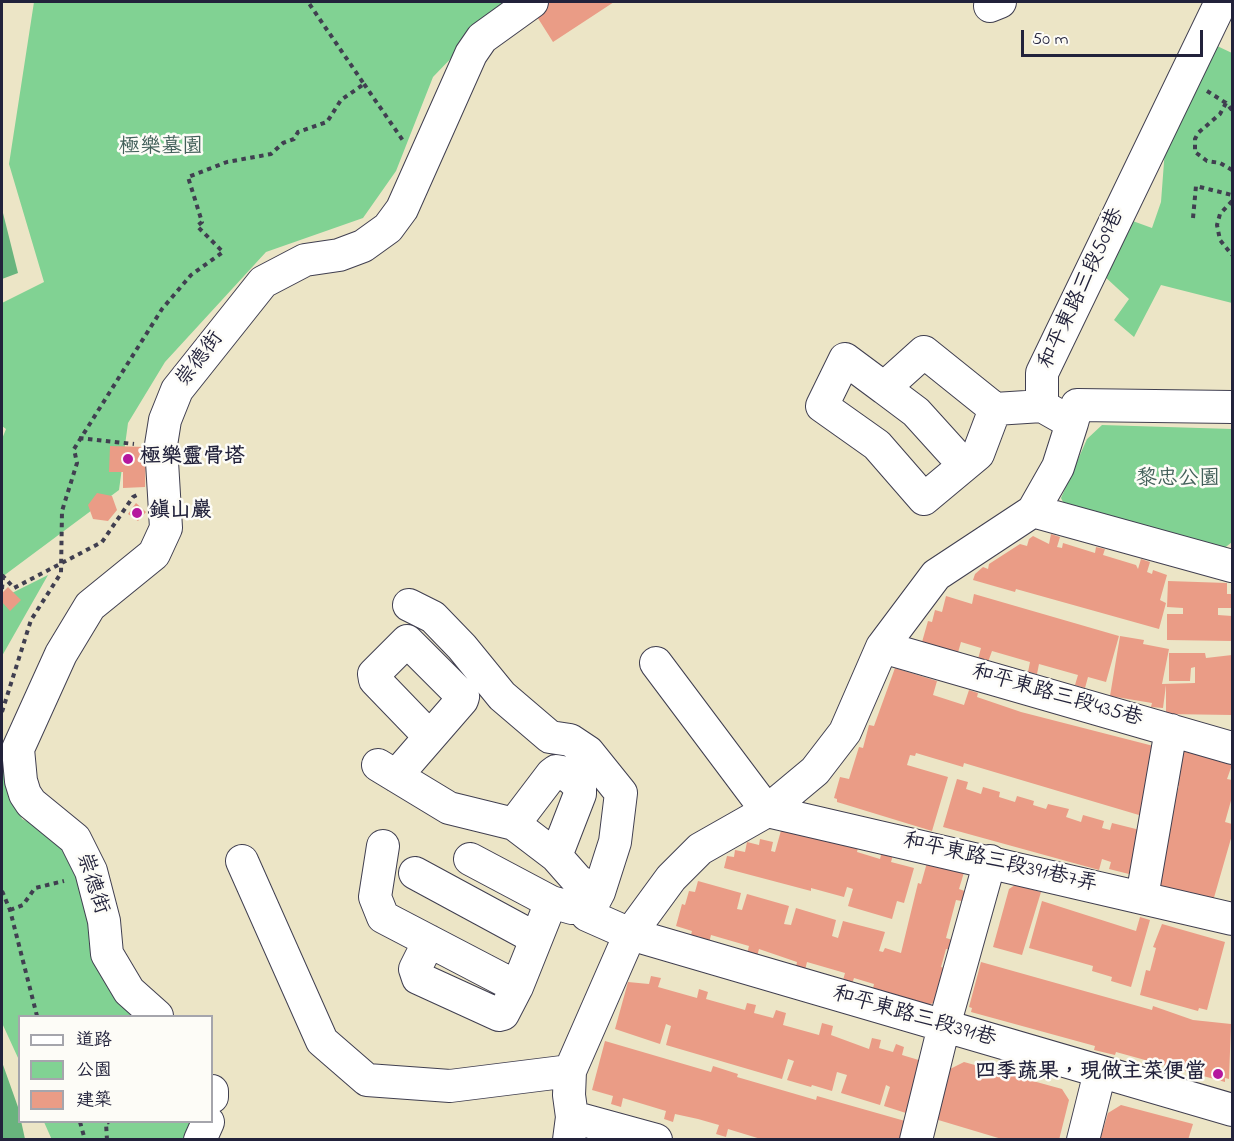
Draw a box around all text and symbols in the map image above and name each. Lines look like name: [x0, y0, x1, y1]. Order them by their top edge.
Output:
scale bar: [1024, 18, 1206, 56]
text: 50 m: [1032, 27, 1069, 53]
park label: 極樂墓園: [119, 136, 203, 162]
street label: 和平東路三段509巷: [1035, 205, 1131, 373]
street label: 崇德街: [172, 327, 230, 393]
place label: 極樂靈骨塔: [140, 446, 245, 472]
marker: 極樂靈骨塔: [121, 452, 135, 466]
park label: 黎忠公園: [1136, 468, 1220, 494]
place label: 鎮山巖: [149, 500, 212, 526]
marker: 鎮山巖: [130, 506, 144, 520]
street label: 和平東路三段435巷: [969, 661, 1145, 733]
street label: 和平東路三段391巷7弄: [901, 829, 1099, 899]
street label: 崇德街: [69, 850, 113, 918]
street label: 和平東路三段391巷: [829, 983, 999, 1053]
legend: [18, 1015, 213, 1123]
text: 道路: [76, 1028, 112, 1054]
text: 公園: [76, 1058, 112, 1084]
place label: 四季蔬果，現做主菜便當: [975, 1061, 1206, 1087]
marker: 四季蔬果，現做主菜便當: [1211, 1067, 1225, 1081]
text: 建築: [76, 1088, 112, 1114]

